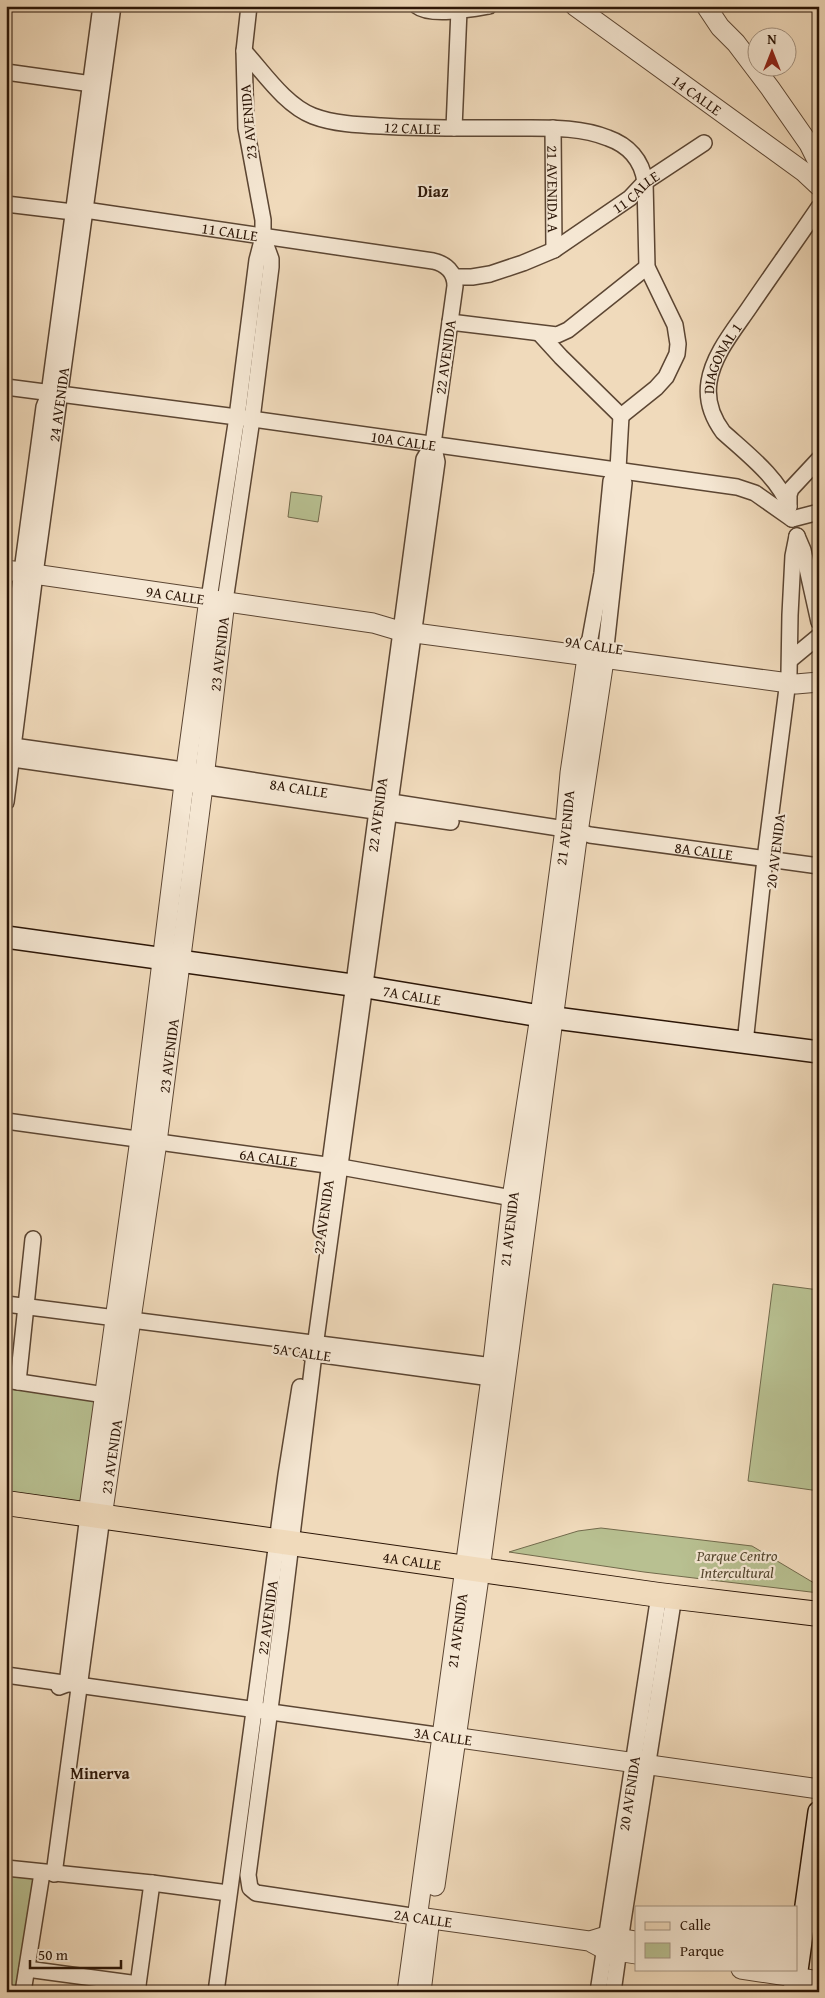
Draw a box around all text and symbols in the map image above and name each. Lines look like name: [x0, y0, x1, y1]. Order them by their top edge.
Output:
north arrow: [748, 28, 798, 78]
text: N: [767, 29, 777, 49]
street label: 14 CALLE: [668, 69, 727, 120]
street label: 23 AVENIDA: [234, 84, 262, 160]
street label: 12 CALLE: [383, 116, 441, 139]
street label: 21 AVENIDA A: [543, 145, 564, 233]
street label: 11 CALLE: [607, 165, 663, 218]
district label: Diaz: [417, 179, 449, 203]
street label: 11 CALLE: [200, 217, 260, 246]
street label: 22 AVENIDA: [429, 318, 461, 396]
street label: DIAGONAL 1: [698, 318, 746, 394]
street label: 24 AVENIDA: [43, 366, 74, 443]
street label: 10A CALLE: [369, 425, 438, 455]
street label: 9A CALLE: [145, 580, 206, 609]
street label: 23 AVENIDA: [204, 615, 234, 693]
street label: 9A CALLE: [563, 631, 625, 660]
street label: 8A CALLE: [268, 773, 330, 803]
street label: 22 AVENIDA: [361, 776, 392, 853]
street label: 21 AVENIDA: [550, 789, 579, 867]
street label: 20 AVENIDA: [760, 812, 790, 890]
street label: 8A CALLE: [673, 836, 735, 865]
street label: 7A CALLE: [381, 979, 443, 1010]
street label: 23 AVENIDA: [153, 1017, 183, 1094]
street label: 6A CALLE: [238, 1143, 299, 1172]
street label: 22 AVENIDA: [307, 1178, 339, 1256]
street label: 21 AVENIDA: [494, 1190, 523, 1267]
street label: 5A CALLE: [271, 1338, 333, 1367]
street label: 23 AVENIDA: [95, 1418, 127, 1495]
park label: Parque Centro Intercultural: [696, 1545, 778, 1583]
street label: 4A CALLE: [381, 1546, 443, 1575]
street label: 22 AVENIDA: [251, 1579, 282, 1656]
street label: 21 AVENIDA: [441, 1592, 472, 1669]
street label: 3A CALLE: [412, 1722, 474, 1751]
street label: 20 AVENIDA: [612, 1754, 645, 1832]
district label: Minerva: [70, 1761, 131, 1785]
street label: 2A CALLE: [392, 1904, 454, 1933]
legend: [635, 1906, 798, 1970]
text: Calle: [680, 1914, 711, 1935]
scale bar: [30, 1938, 121, 1970]
text: Parque: [680, 1940, 724, 1961]
text: 50 m: [38, 1944, 69, 1965]

